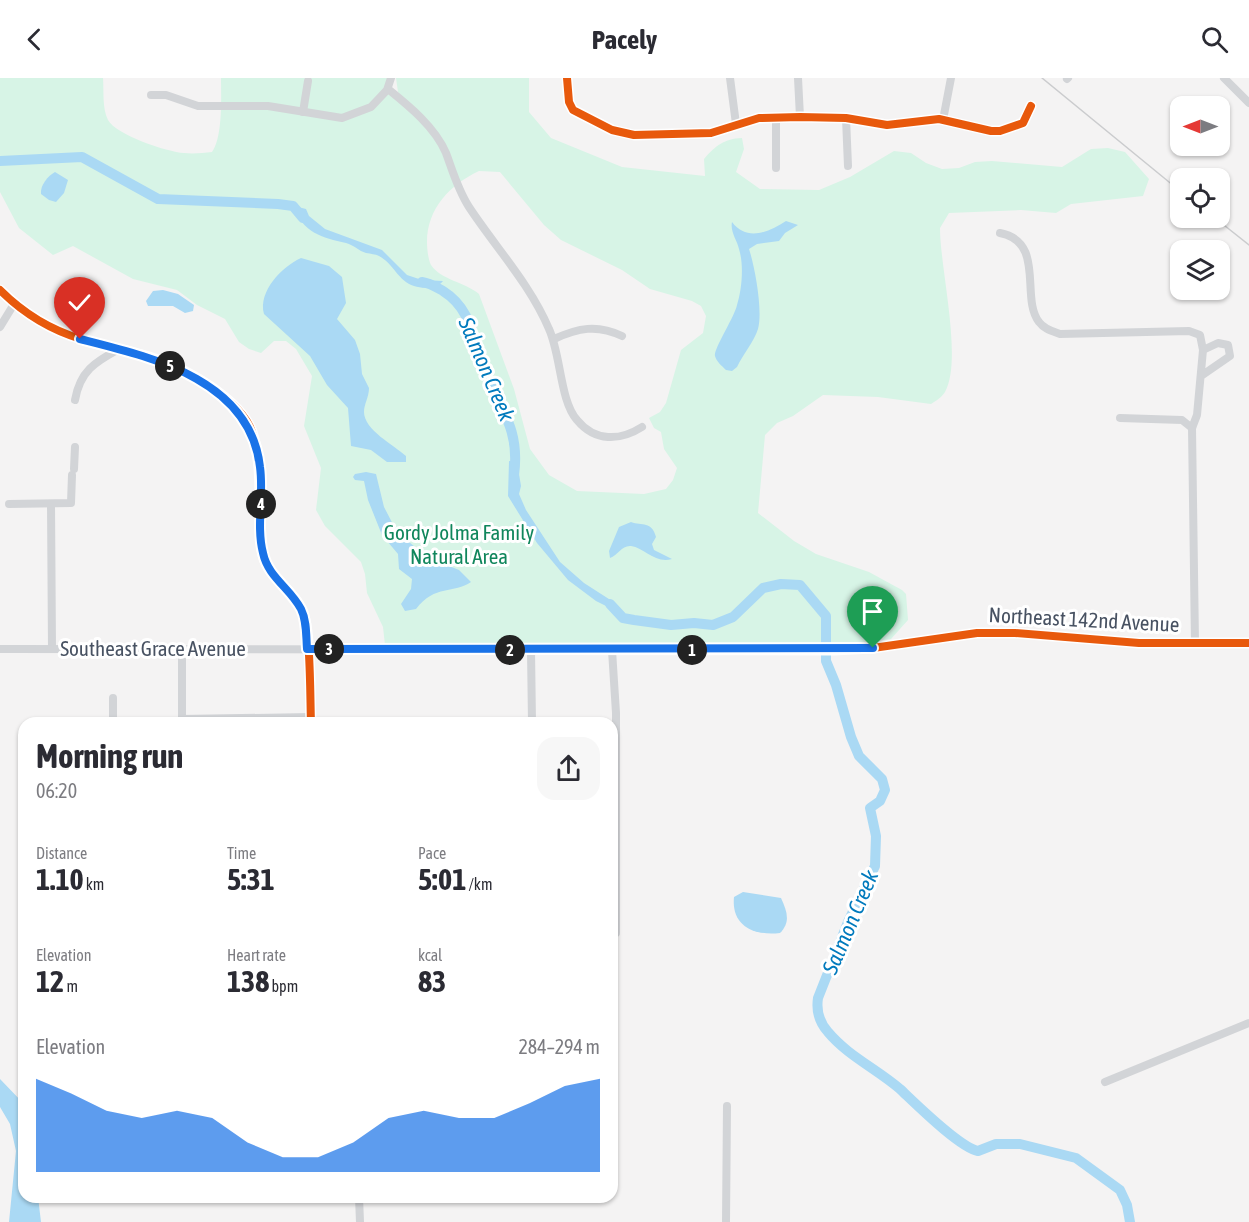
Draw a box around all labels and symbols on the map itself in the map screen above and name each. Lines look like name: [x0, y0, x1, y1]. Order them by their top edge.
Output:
north arrow: [1170, 96, 1230, 156]
pin: [54, 277, 105, 339]
water label: Salmon Creek: [453, 312, 521, 425]
pin: 5: [155, 351, 185, 381]
pin: 4: [246, 489, 276, 519]
park label: Gordy Jolma Family Natural Area: [384, 520, 535, 568]
pin: [847, 586, 898, 648]
street label: Northeast 142nd Avenue: [988, 602, 1180, 636]
pin: 3: [314, 634, 344, 664]
pin: 2: [495, 635, 525, 665]
pin: 1: [677, 635, 707, 665]
street label: Southeast Grace Avenue: [60, 636, 246, 660]
water label: Salmon Creek: [816, 866, 884, 979]

